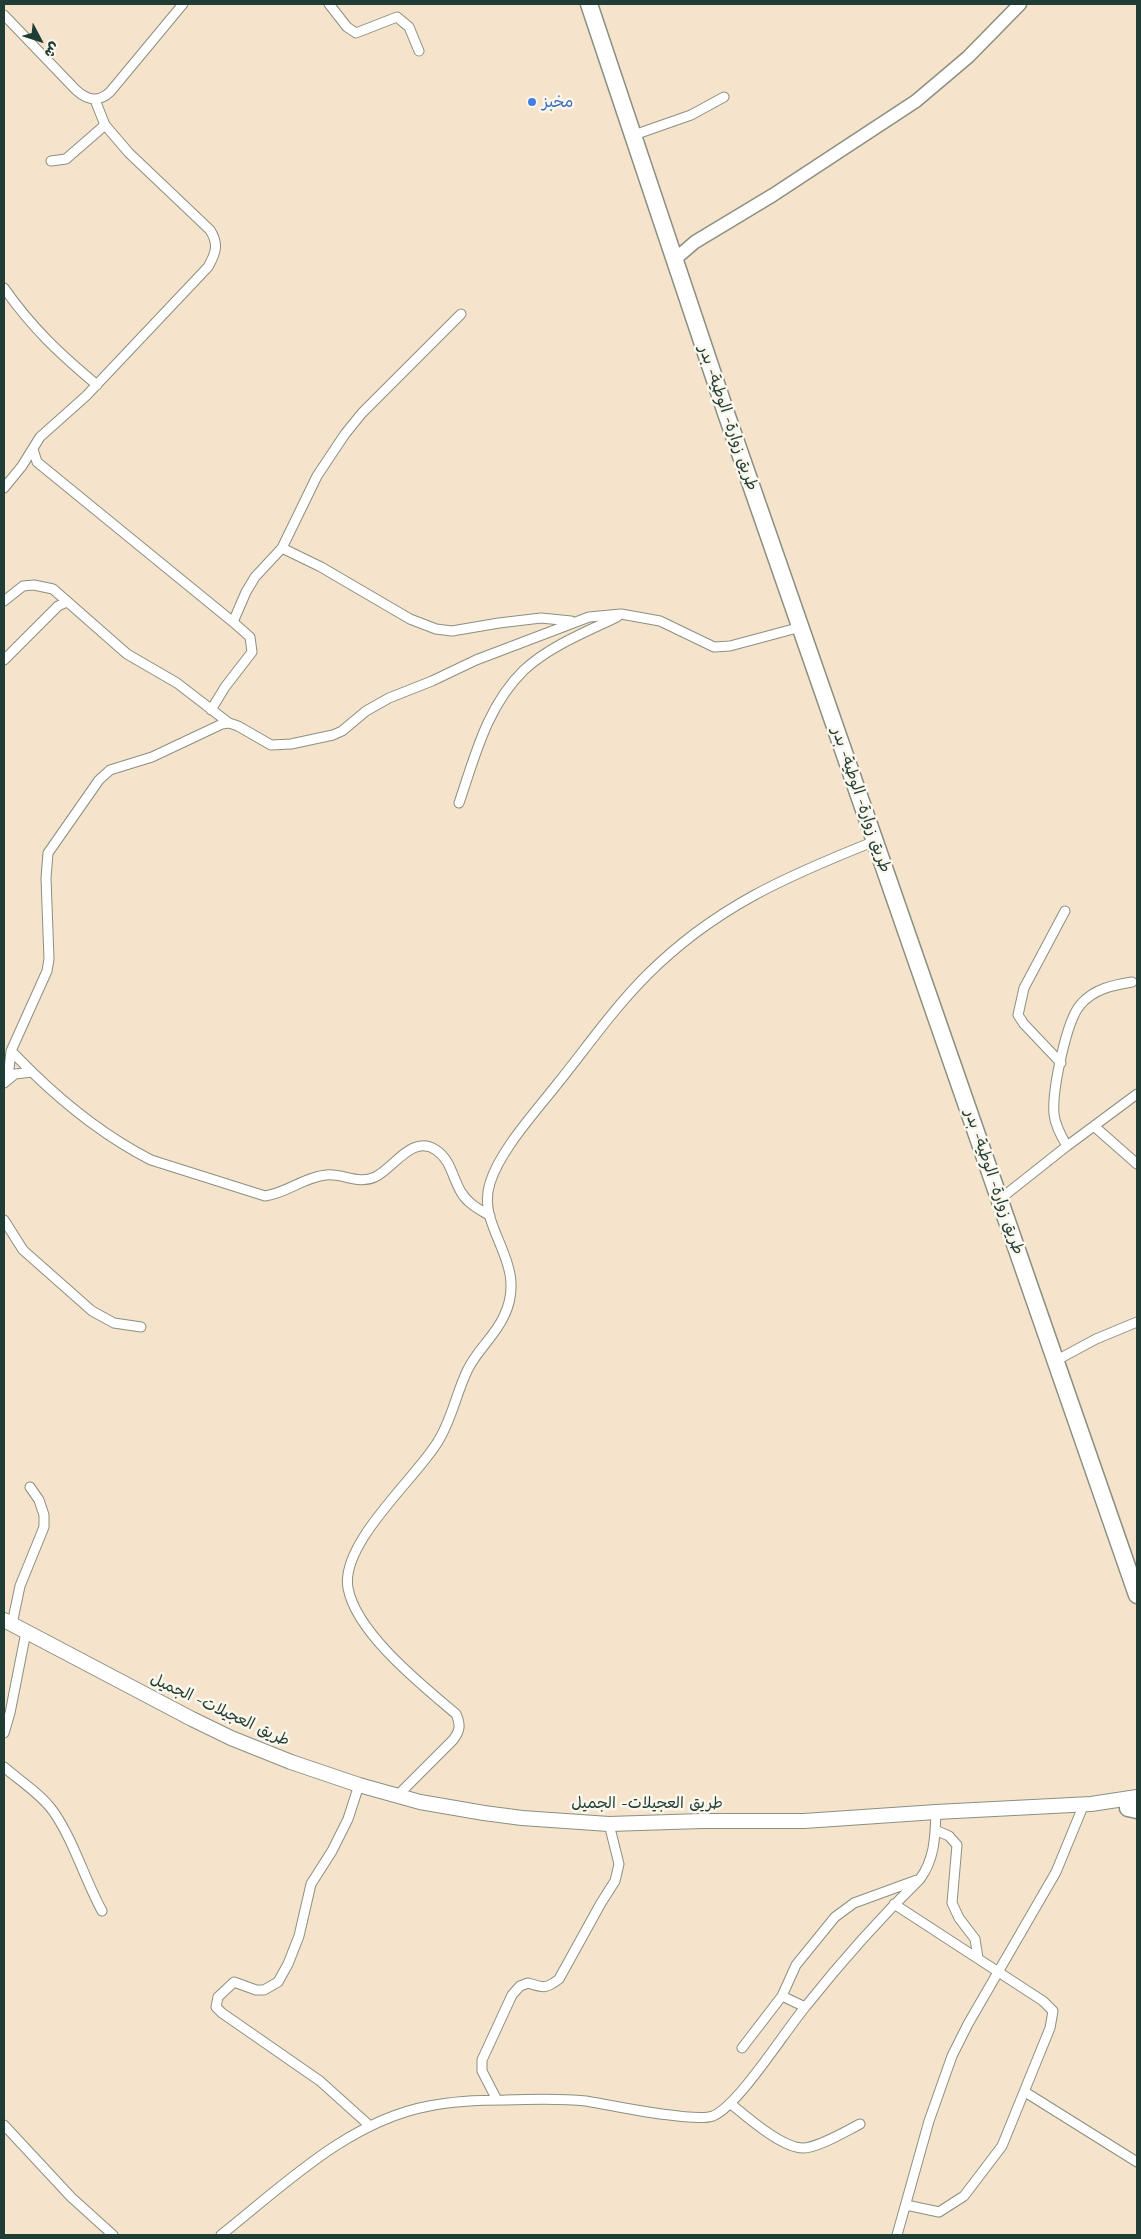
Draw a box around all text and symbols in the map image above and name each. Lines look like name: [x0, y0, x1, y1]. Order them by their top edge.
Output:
north arrow: [15, 15, 65, 65]
text: ش: [40, 39, 63, 61]
place label: مخبز: [542, 92, 573, 112]
marker: مخبز: [526, 96, 538, 108]
street label: طريق زوارة- الوطية- بدر: [694, 343, 762, 493]
street label: طريق زوارة- الوطية- بدر: [827, 725, 895, 875]
street label: طريق زوارة- الوطية- بدر: [960, 1107, 1028, 1257]
street label: طريق العجيلات- الجميل: [147, 1669, 293, 1751]
street label: طريق العجيلات- الجميل: [571, 1793, 723, 1813]

